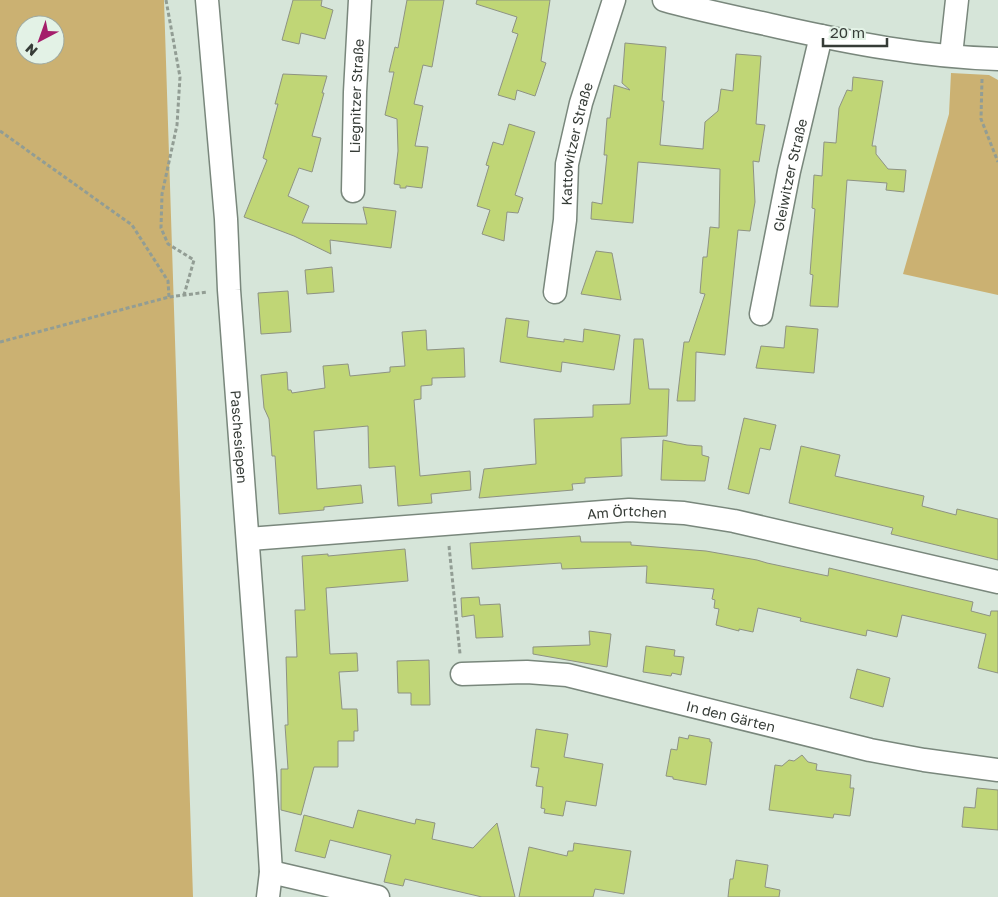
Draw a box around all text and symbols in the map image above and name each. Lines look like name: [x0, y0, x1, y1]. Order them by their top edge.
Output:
north arrow: [15, 15, 65, 65]
scale bar: [823, 15, 887, 47]
text: 20 m: [830, 23, 865, 41]
street label: Liegnitzer Straße: [345, 38, 366, 154]
text: N: [22, 40, 41, 60]
street label: Kattowitzer Straße: [557, 80, 596, 206]
street label: Gleiwitzer Straße: [769, 117, 810, 233]
street label: Paschesiepen: [228, 389, 252, 484]
street label: Am Örtchen: [586, 501, 667, 522]
street label: In den Gärten: [685, 696, 777, 735]

